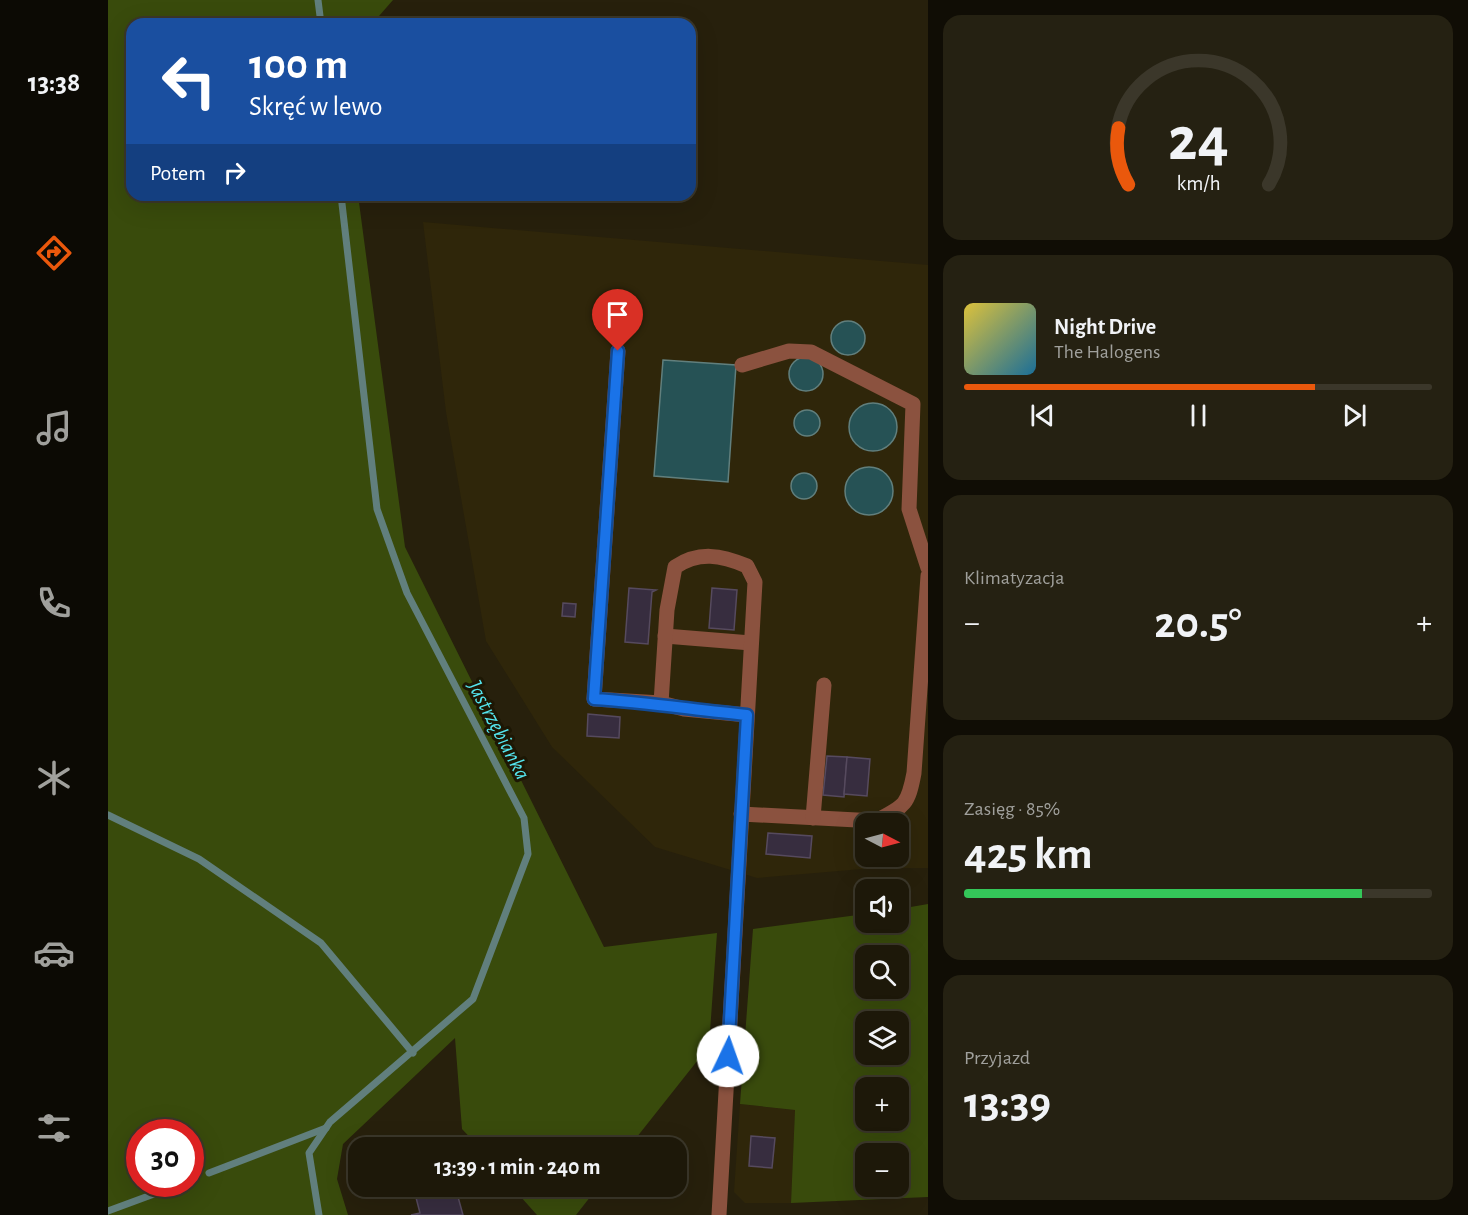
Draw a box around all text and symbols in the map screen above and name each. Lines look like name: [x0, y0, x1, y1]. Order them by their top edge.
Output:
icon: left: [150, 42, 228, 120]
text: 100 m: [249, 44, 348, 86]
text: 13:38: [28, 69, 80, 96]
text: Skręć w lewo: [249, 93, 383, 120]
text: 24: [1168, 109, 1228, 171]
icon: right: [218, 156, 251, 189]
text: Potem: [150, 162, 206, 184]
text: km/h: [1176, 173, 1220, 194]
icon: directions: [33, 232, 75, 274]
pin: [592, 289, 643, 351]
icon: arrive: [601, 298, 634, 331]
text: Night Drive: [1054, 316, 1156, 338]
text: The Halogens: [1054, 342, 1160, 362]
icon: previous: [1026, 399, 1059, 432]
icon: pause: [1182, 399, 1215, 432]
icon: next: [1338, 399, 1371, 432]
icon: music: [33, 407, 75, 449]
text: Klimatyzacja: [964, 568, 1065, 588]
icon: phone: [33, 582, 75, 624]
text: 20.5°: [1154, 601, 1242, 646]
text: −: [964, 607, 980, 640]
text: +: [1416, 607, 1432, 640]
water label: Jastrzębianka: [463, 676, 534, 783]
icon: climate: [33, 757, 75, 799]
text: Zasięg · 85%: [964, 799, 1060, 819]
north arrow: [855, 813, 909, 867]
map controls: [855, 813, 909, 1197]
text: 425 km: [964, 832, 1093, 877]
button: sound: [855, 879, 909, 933]
icon: car: [33, 932, 75, 974]
button: search: [855, 945, 909, 999]
button: layers: [855, 1011, 909, 1065]
position arrow: [696, 1024, 760, 1088]
text: Przyjazd: [964, 1048, 1030, 1068]
button: +: [855, 1077, 909, 1131]
text: 13:39: [964, 1081, 1051, 1126]
icon: filters: [33, 1107, 75, 1149]
speed limit sign: 30: [126, 1119, 204, 1197]
button: −: [855, 1143, 909, 1197]
text: 13:39 · 1 min · 240 m: [434, 1156, 601, 1178]

